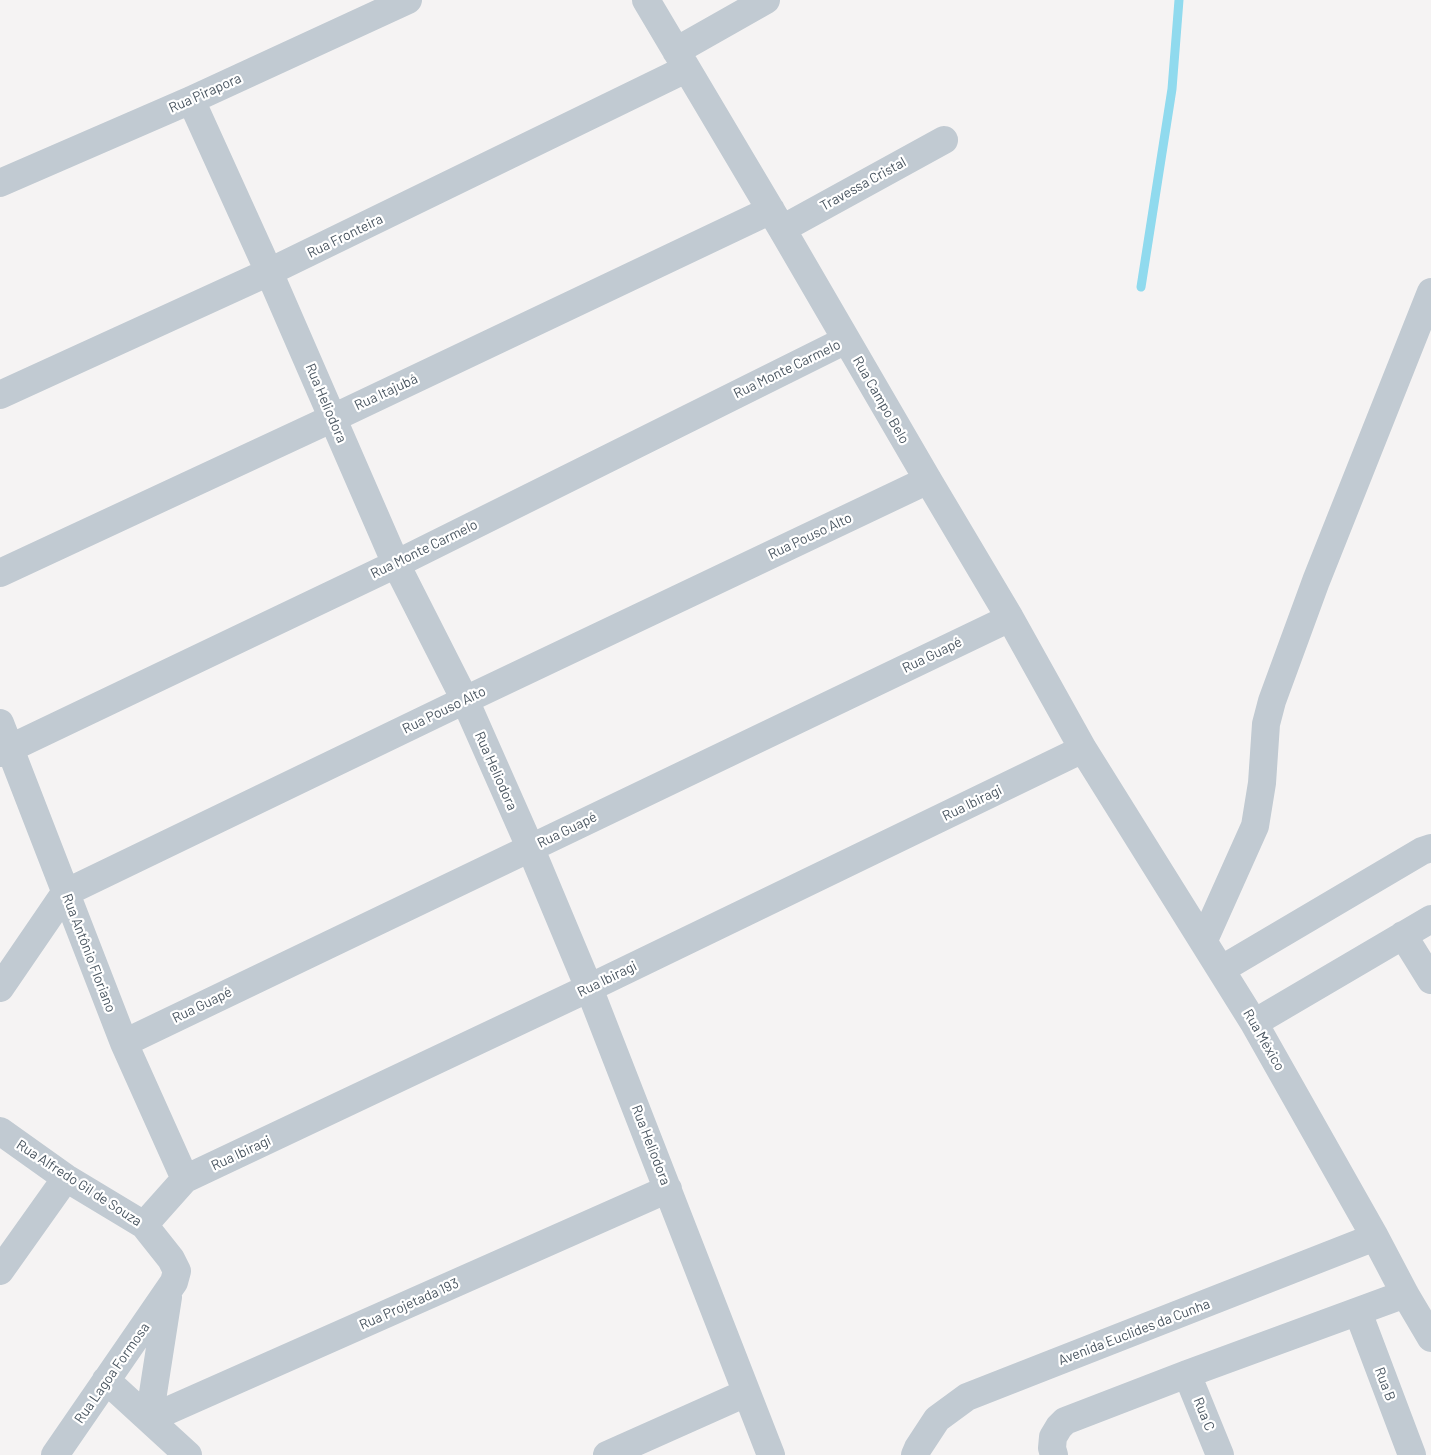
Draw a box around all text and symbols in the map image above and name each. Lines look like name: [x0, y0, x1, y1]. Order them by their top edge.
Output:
street label: Rua Pirapora: [166, 70, 244, 116]
street label: Travessa Cristal: [817, 153, 909, 215]
street label: Rua Fronteira: [304, 210, 386, 262]
street label: Rua Monte Carmelo: [731, 336, 843, 402]
street label: Rua Campo Belo: [849, 353, 913, 447]
street label: Rua Heliodora: [302, 361, 350, 445]
street label: Rua Itajubá: [352, 370, 420, 414]
street label: Rua Pouso Alto: [765, 509, 855, 563]
street label: Rua Monte Carmelo: [368, 516, 480, 582]
street label: Rua Guapé: [899, 633, 965, 677]
street label: Rua Pouso Alto: [400, 683, 488, 737]
street label: Rua Heliodora: [471, 729, 521, 813]
street label: Rua Ibiragi: [939, 781, 1005, 825]
street label: Rua Guapé: [534, 808, 600, 852]
street label: Rua Antônio Floriano: [59, 891, 119, 1015]
street label: Rua Ibiragi: [574, 957, 640, 1001]
street label: Rua Guapé: [169, 983, 235, 1027]
street label: Rua México: [1240, 1006, 1288, 1074]
street label: Rua Heliodora: [628, 1103, 674, 1187]
street label: Rua Ibiragi: [208, 1132, 274, 1174]
street label: Rua Alfredo Gil de Souza: [13, 1136, 145, 1230]
street label: Rua Projetada 193: [357, 1275, 461, 1333]
street label: Avenida Euclides da Cunha: [1056, 1295, 1212, 1369]
street label: Rua Lagoa Formosa: [71, 1319, 153, 1427]
street label: Rua B: [1371, 1365, 1399, 1403]
street label: Rua C: [1190, 1395, 1218, 1433]

